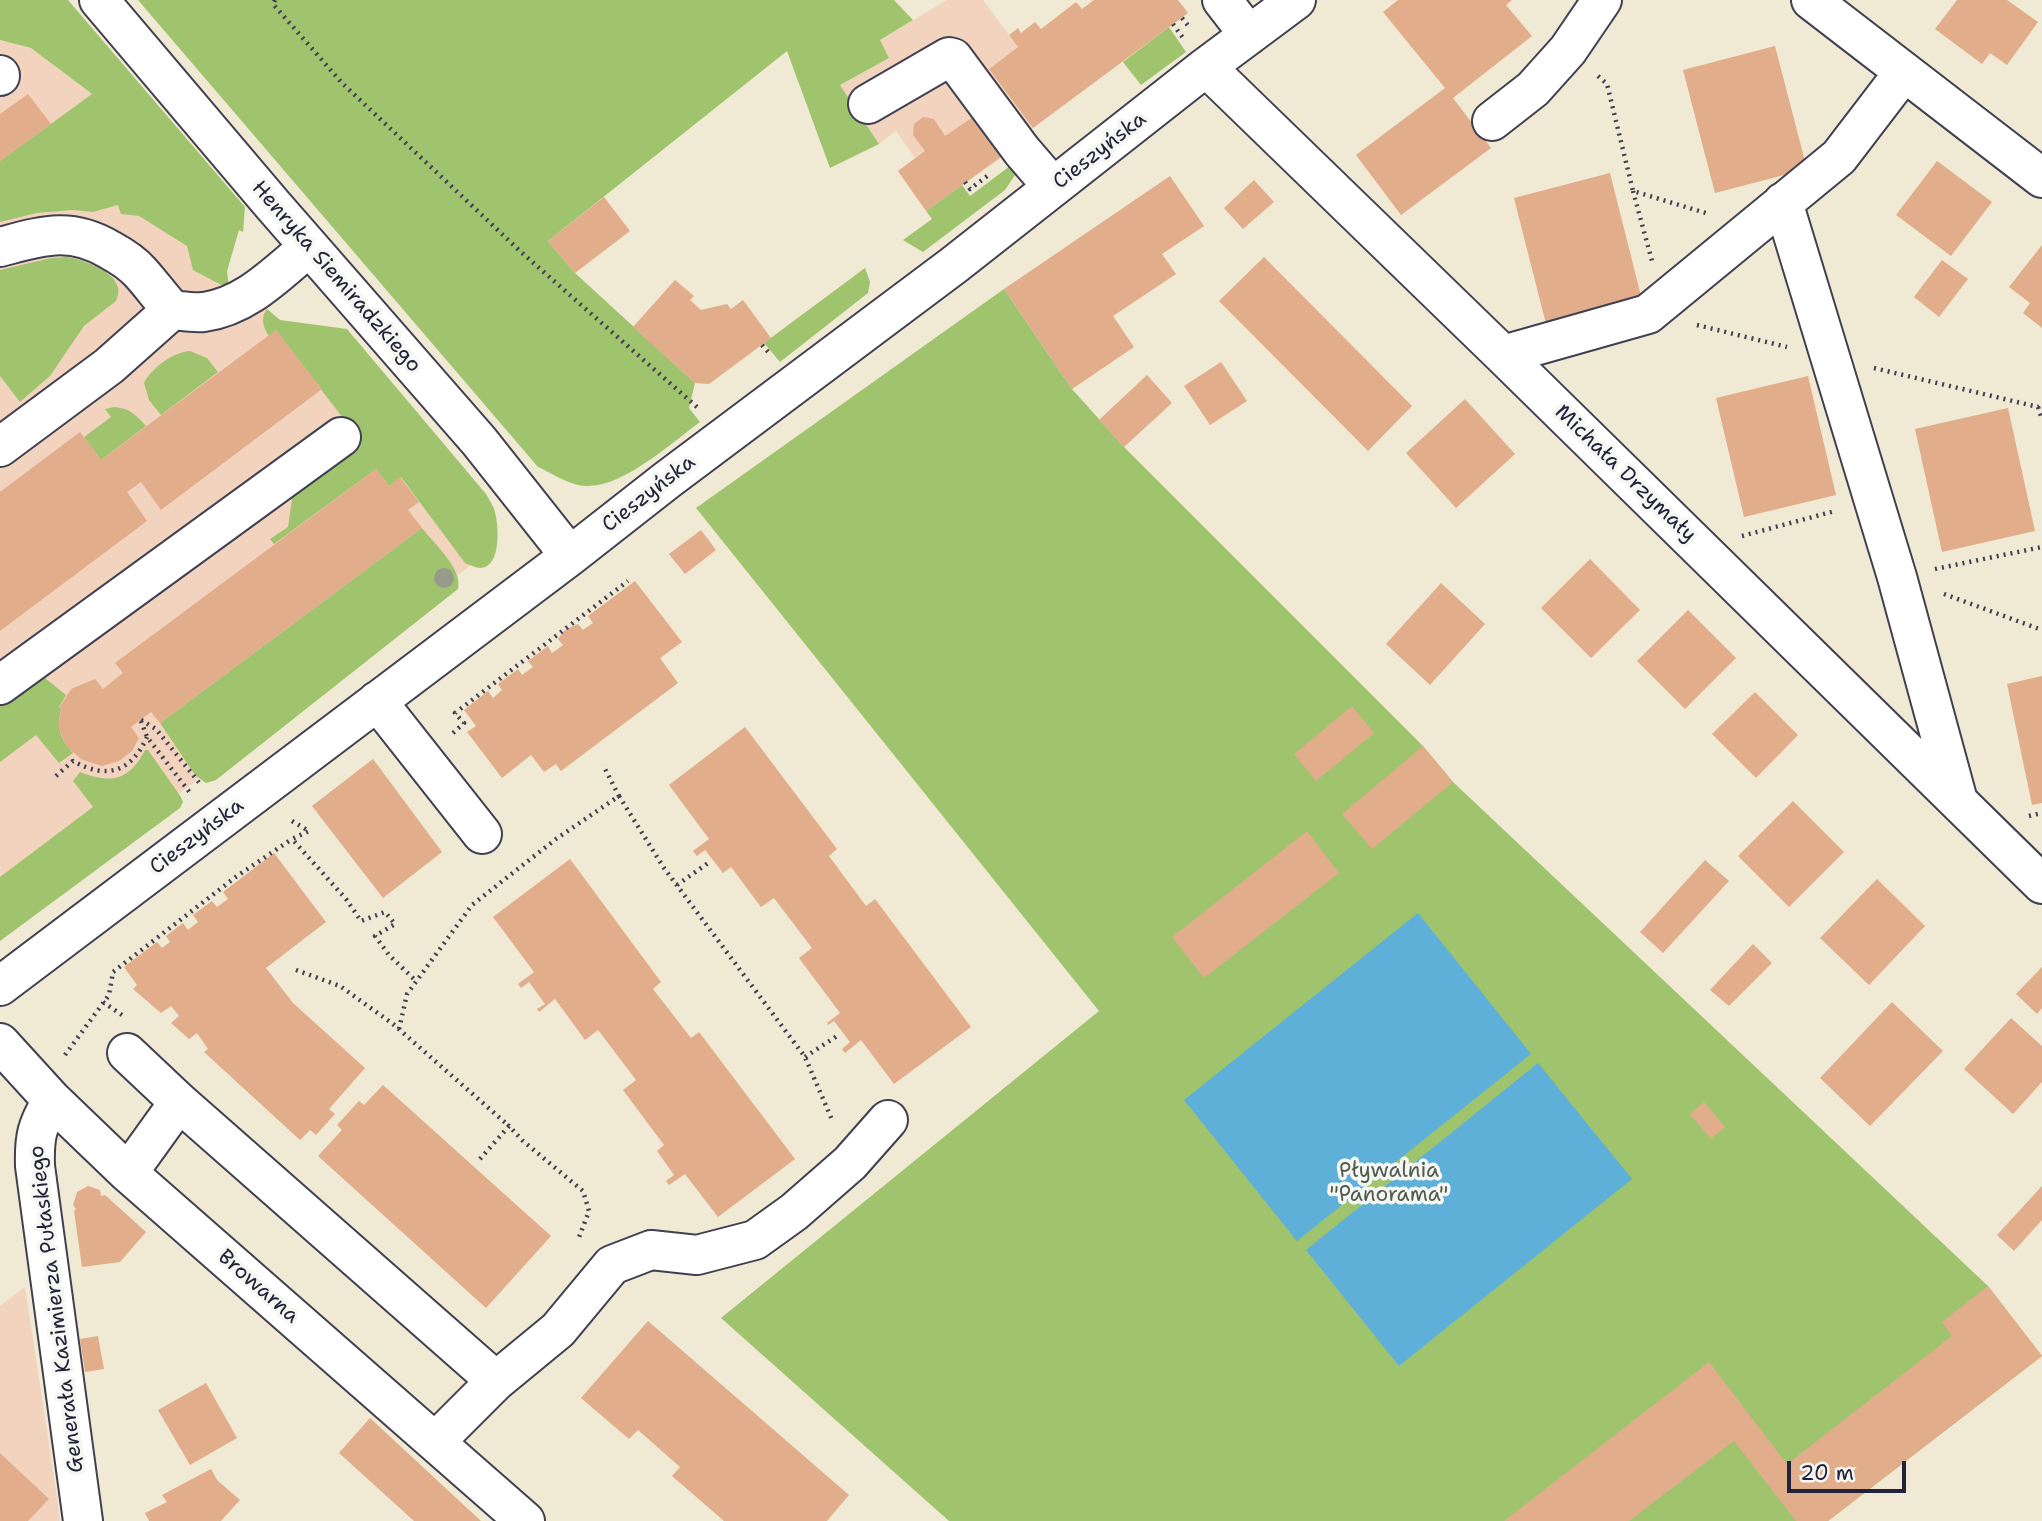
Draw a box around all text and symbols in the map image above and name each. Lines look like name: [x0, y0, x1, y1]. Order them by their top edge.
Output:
street label: Cieszyńska: [1048, 107, 1152, 195]
street label: Henryka Siemiradzkiego: [246, 176, 426, 378]
street label: Michała Drzymały: [1549, 400, 1701, 548]
street label: Cieszyńska: [597, 450, 701, 538]
street label: Cieszyńska: [145, 793, 249, 881]
street label: Generała Kazimierza Pułaskiego: [24, 1144, 90, 1474]
park label: Pływalnia "Panorama": [1330, 1159, 1448, 1209]
street label: Browarna: [212, 1245, 304, 1329]
scale bar: [1790, 1448, 1909, 1492]
text: 20 m: [1800, 1459, 1854, 1487]

